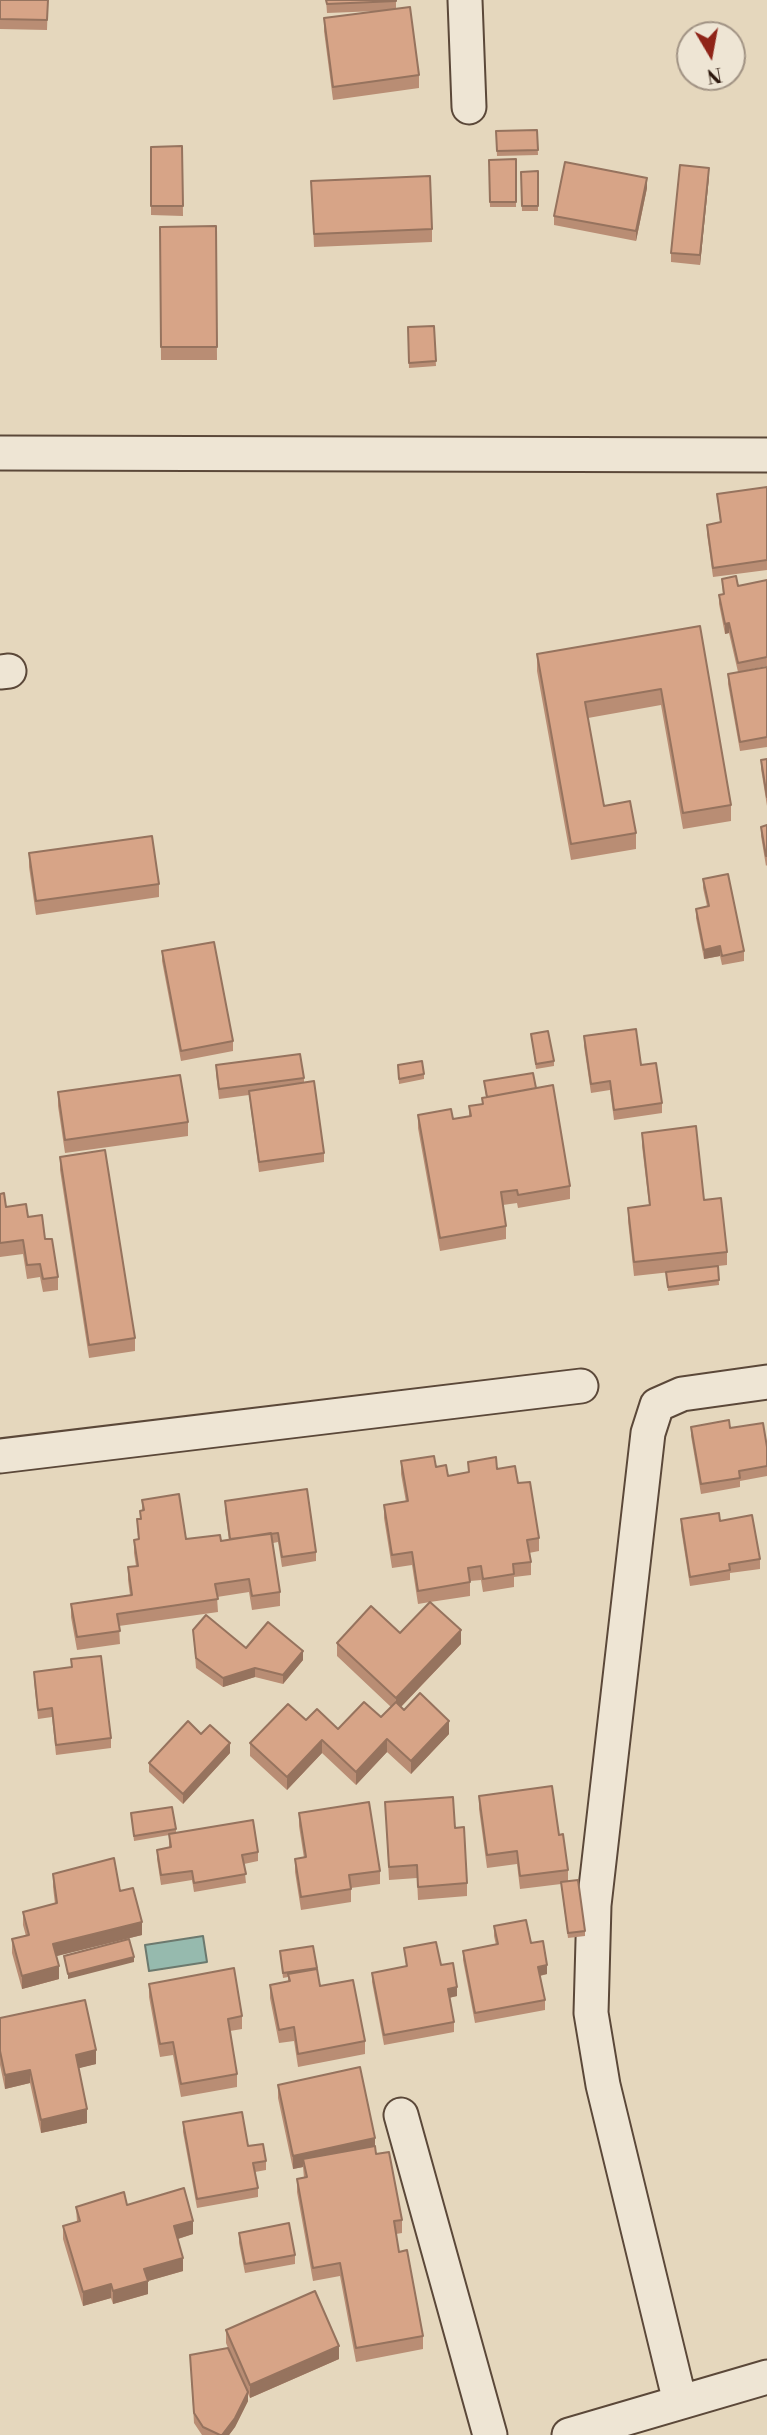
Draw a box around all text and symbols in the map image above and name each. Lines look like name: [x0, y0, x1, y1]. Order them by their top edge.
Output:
north arrow: [676, 21, 746, 91]
text: N: [705, 62, 724, 88]

